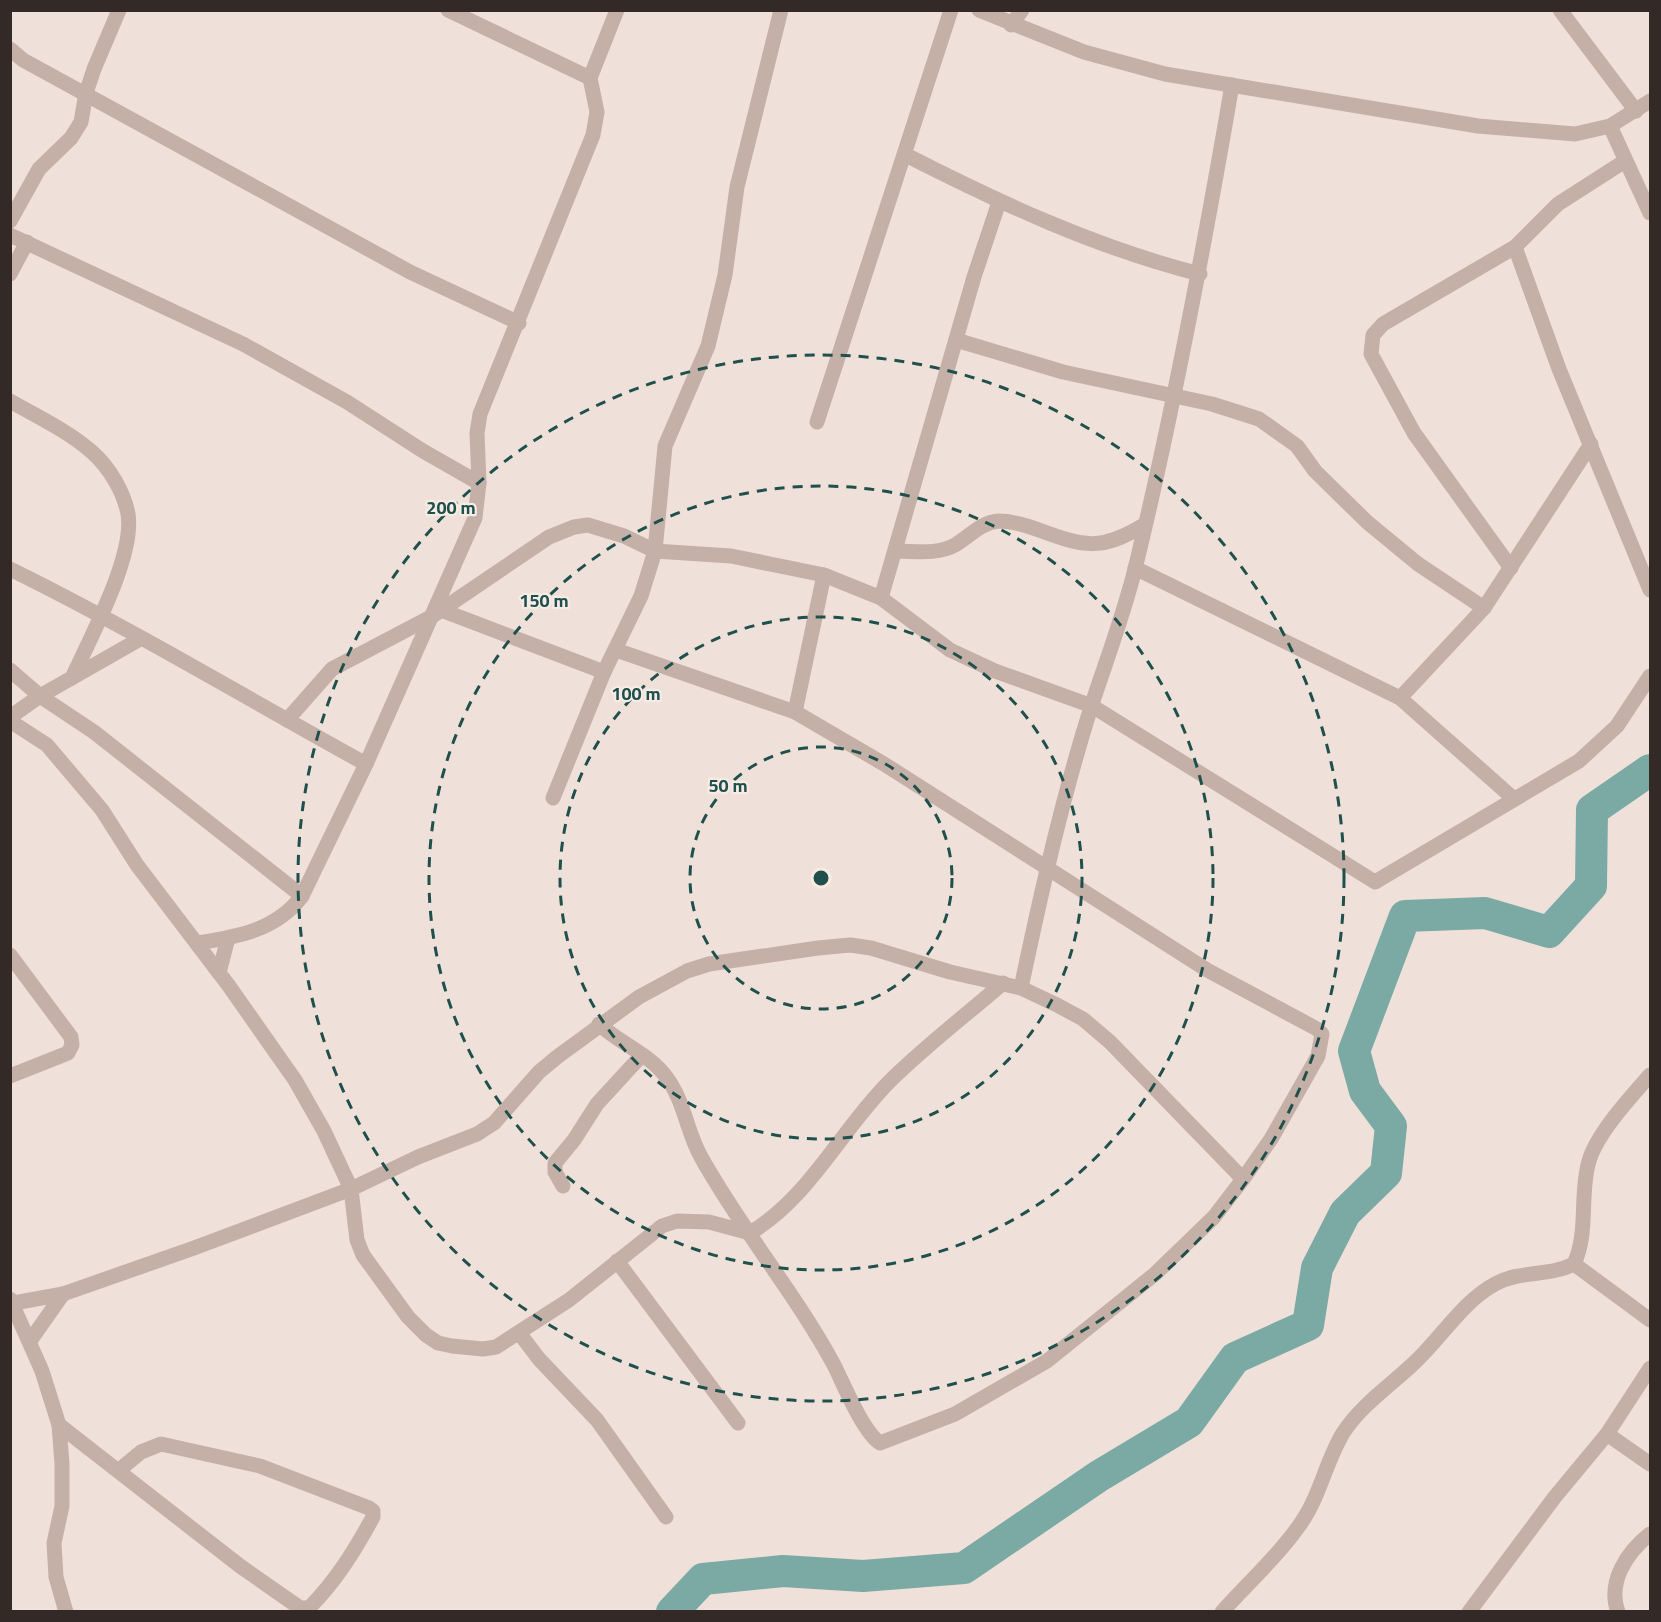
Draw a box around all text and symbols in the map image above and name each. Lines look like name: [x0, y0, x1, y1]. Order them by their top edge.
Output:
text: 200 m: [426, 494, 476, 521]
text: 150 m: [519, 587, 569, 614]
text: 100 m: [611, 680, 661, 707]
text: 50 m: [708, 772, 748, 799]
centre of rings: [811, 868, 831, 888]

